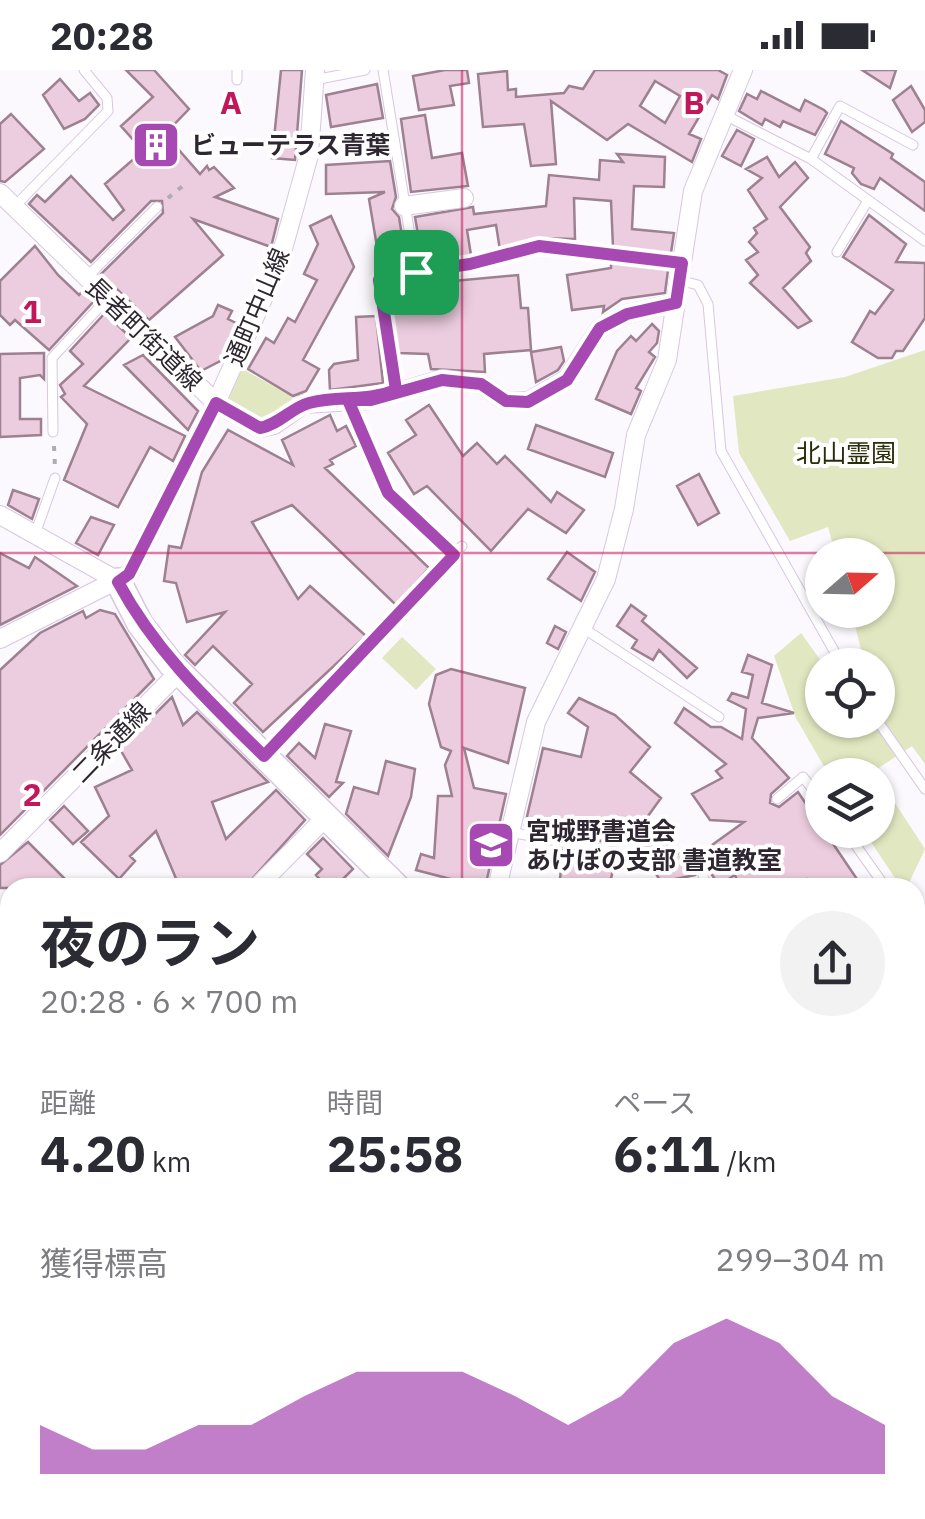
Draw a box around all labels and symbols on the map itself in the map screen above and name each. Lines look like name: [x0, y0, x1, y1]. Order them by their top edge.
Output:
text: A: [220, 81, 242, 123]
text: B: [683, 81, 705, 123]
building icon: ビューテラス青葉: [130, 119, 182, 171]
place label: ビューテラス青葉: [191, 128, 391, 161]
pin: [374, 230, 459, 315]
street label: 通町中山線: [217, 243, 296, 371]
street label: 長者町街道線: [79, 270, 210, 398]
text: 1: [22, 290, 42, 332]
park label: 北山霊園: [796, 436, 896, 469]
north arrow: [805, 538, 895, 628]
street label: 二条通線: [64, 694, 157, 789]
text: 2: [22, 773, 42, 815]
place label: 宮城野書道会 あけぼの支部 書道教室: [526, 814, 782, 876]
school or university icon: 宮城野書道会 あけぼの支部 書道教室: [465, 819, 517, 871]

